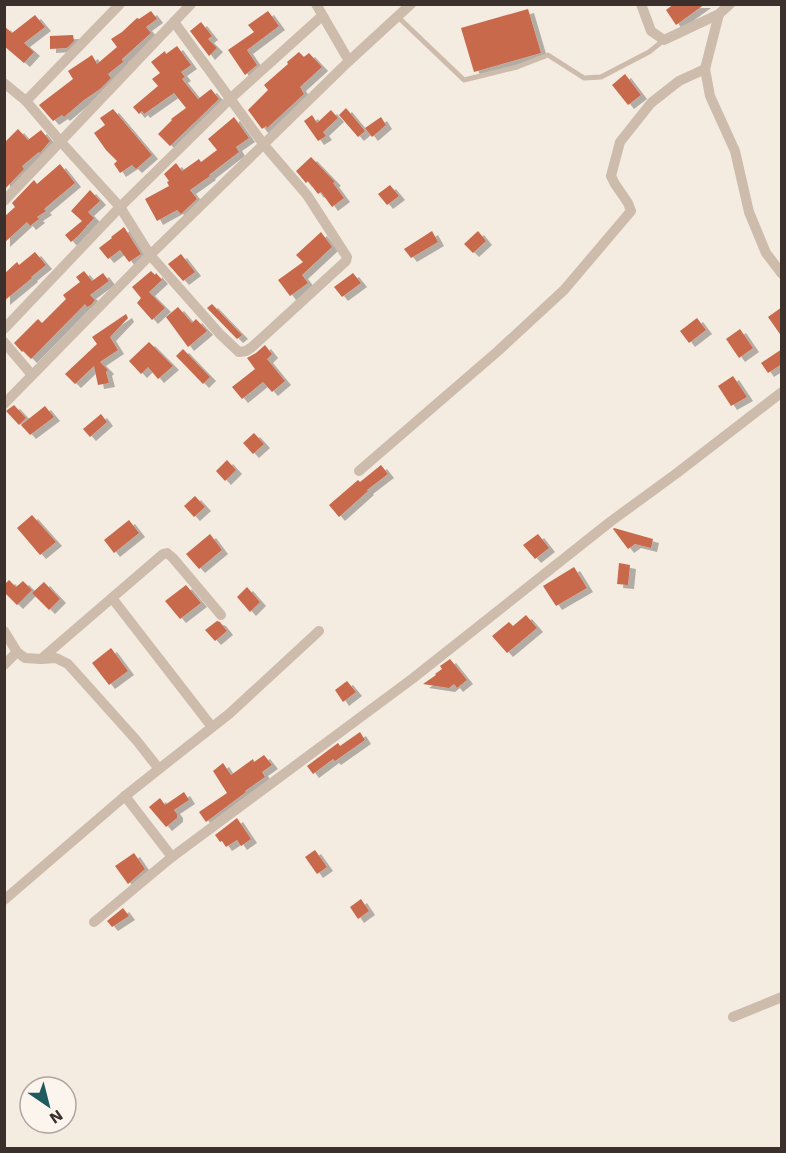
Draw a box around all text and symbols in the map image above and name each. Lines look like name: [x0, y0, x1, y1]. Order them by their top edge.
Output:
north arrow: [18, 1075, 78, 1135]
text: N: [46, 1106, 67, 1128]

